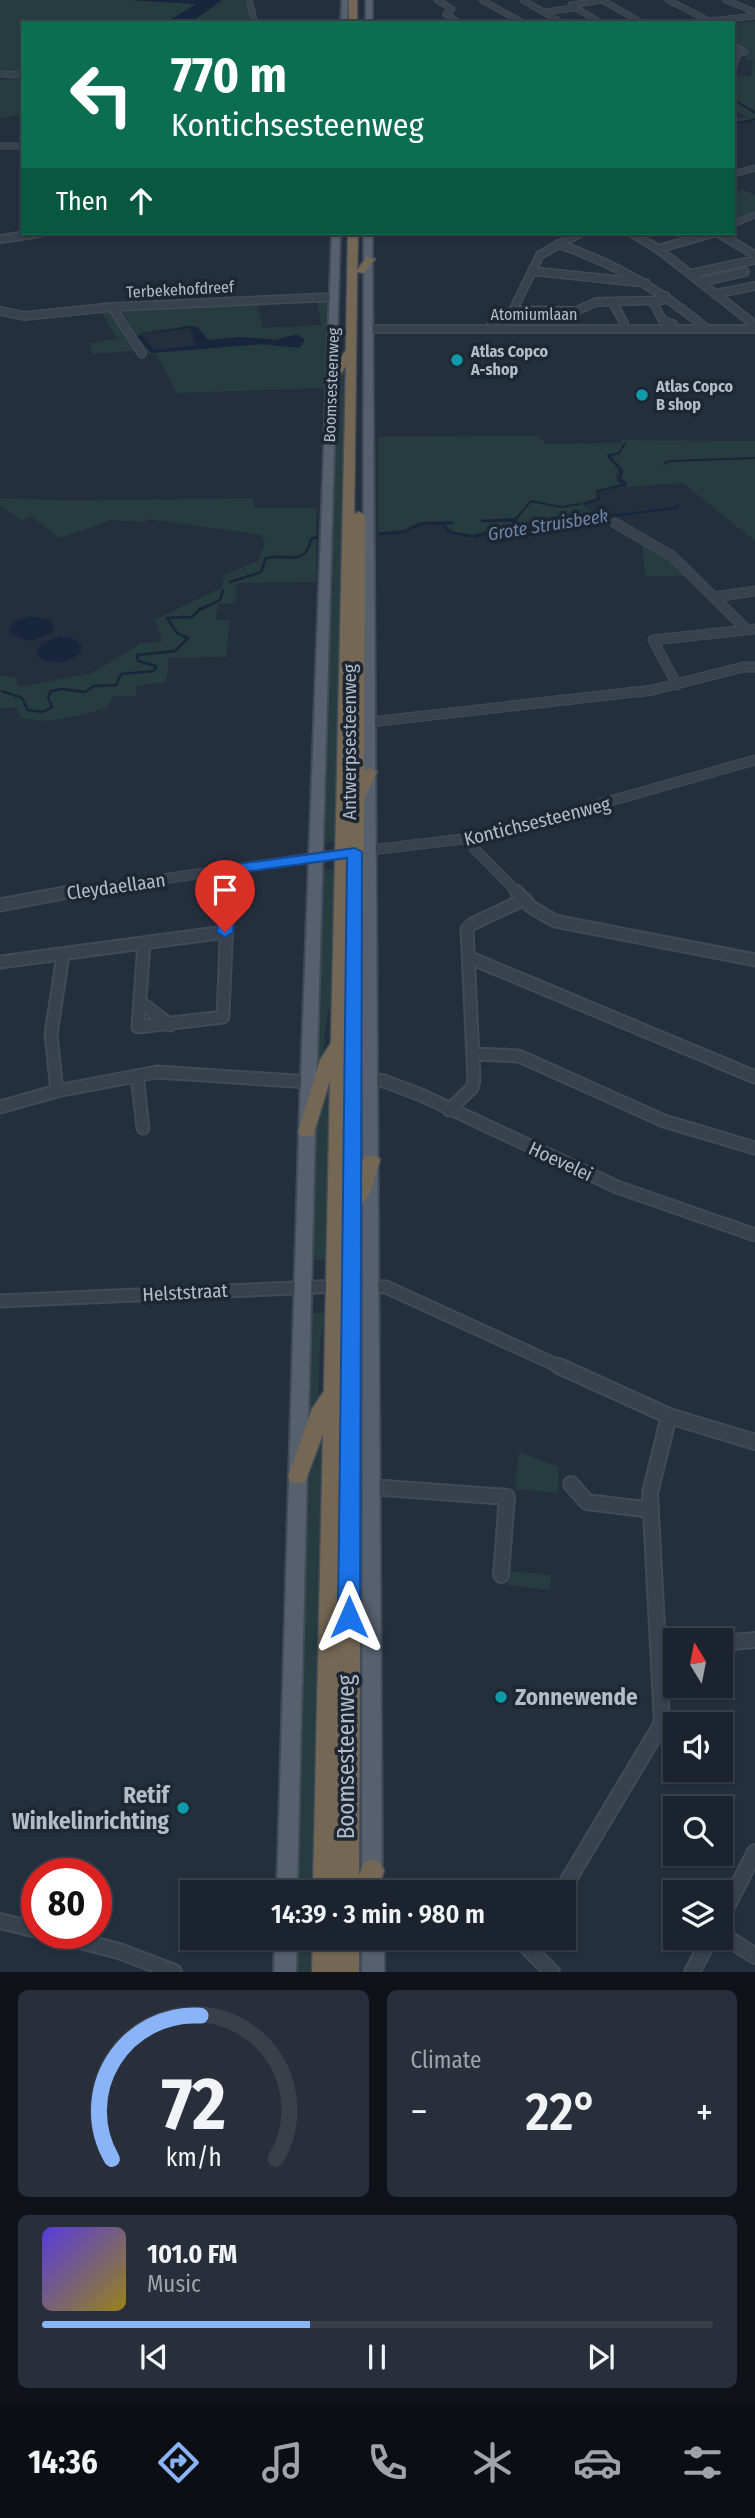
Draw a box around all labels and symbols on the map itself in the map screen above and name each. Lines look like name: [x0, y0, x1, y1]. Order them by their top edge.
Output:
street label: Terbekehofdreef: [126, 277, 235, 302]
street label: Atomiumlaan: [490, 305, 578, 324]
street label: Boomsesteenweg: [320, 327, 343, 443]
place label: Atlas Copco A-shop: [470, 342, 549, 379]
marker: Atlas Copco A-shop: [449, 352, 465, 368]
place label: Atlas Copco B shop: [655, 377, 734, 414]
marker: Atlas Copco B shop: [634, 387, 650, 403]
water label: Grote Struisbeek: [486, 505, 610, 545]
street label: Antwerpsesteenweg: [338, 664, 361, 820]
street label: Kontichsesteenweg: [462, 792, 613, 851]
pin: [195, 860, 255, 932]
street label: Cleydaellaan: [65, 868, 167, 905]
street label: Hoevelei: [525, 1137, 596, 1186]
street label: Helststraat: [142, 1279, 229, 1306]
position arrow: [312, 1580, 386, 1654]
north arrow: [663, 1628, 733, 1698]
street label: Boomsesteenweg: [332, 1674, 360, 1839]
place label: Zonnewende: [515, 1683, 638, 1711]
marker: Zonnewende: [493, 1689, 509, 1705]
place label: Retif Winkelinrichting: [12, 1781, 171, 1835]
marker: Retif Winkelinrichting: [175, 1800, 191, 1816]
speed limit sign: 80: [21, 1858, 112, 1949]

